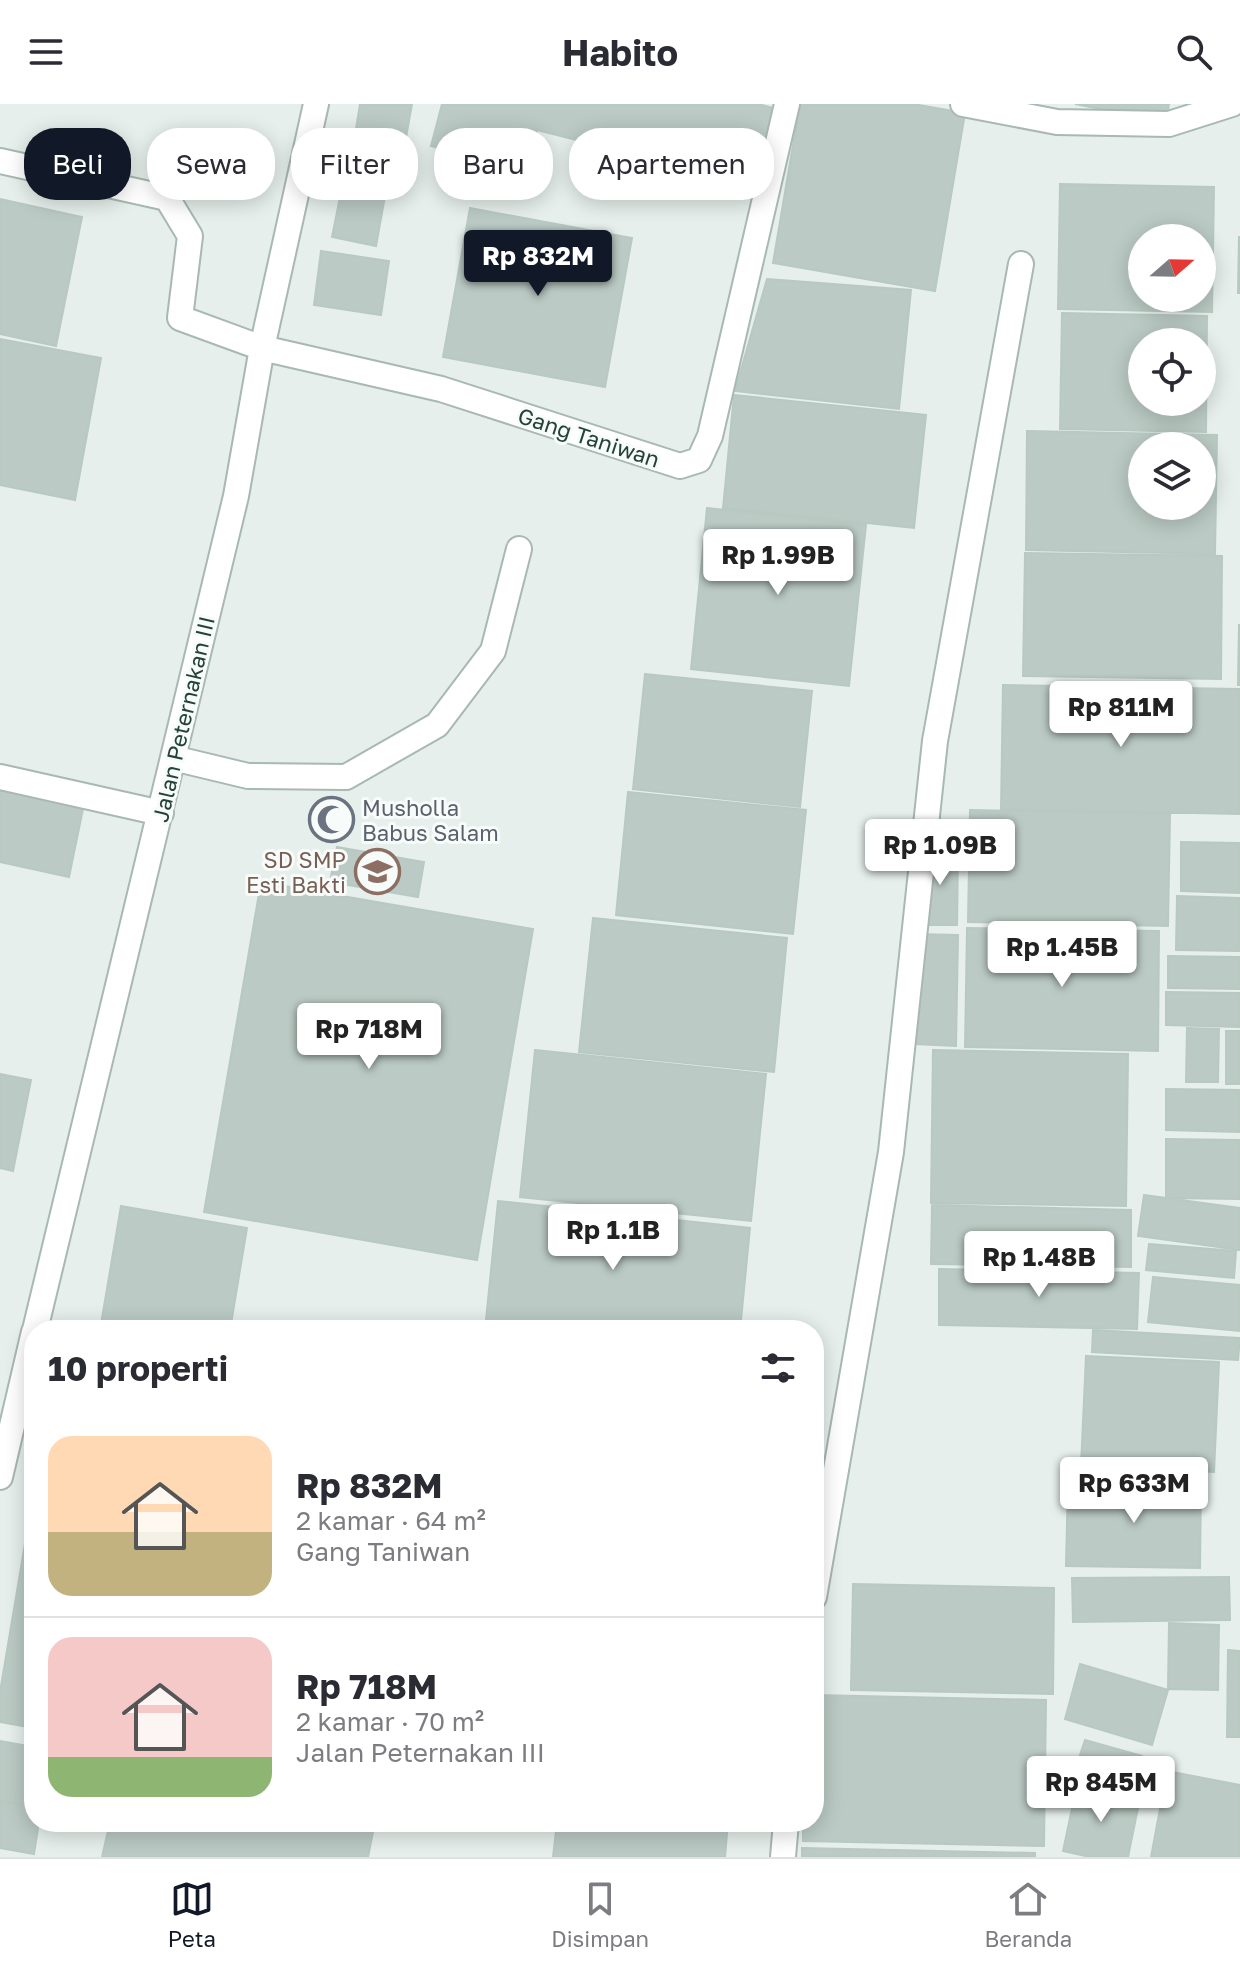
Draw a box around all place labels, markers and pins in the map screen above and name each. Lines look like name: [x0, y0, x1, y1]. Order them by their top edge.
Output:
pin: Rp 832M: [464, 230, 612, 298]
pin: Rp 1.99B: [695, 529, 861, 597]
pin: Rp 811M: [1047, 681, 1195, 749]
place label: Musholla Babus Salam: [362, 794, 499, 846]
mosque icon: Musholla Babus Salam: [307, 796, 355, 844]
pin: Rp 1.09B: [857, 819, 1023, 887]
place label: SD SMP Esti Bakti: [246, 846, 346, 898]
school or university icon: SD SMP Esti Bakti: [353, 848, 401, 896]
pin: Rp 1.45B: [979, 921, 1145, 989]
pin: Rp 718M: [295, 1003, 443, 1071]
pin: Rp 1.1B: [539, 1204, 687, 1272]
pin: Rp 1.48B: [956, 1231, 1122, 1299]
pin: Rp 633M: [1060, 1457, 1208, 1525]
pin: Rp 845M: [1027, 1756, 1175, 1824]

